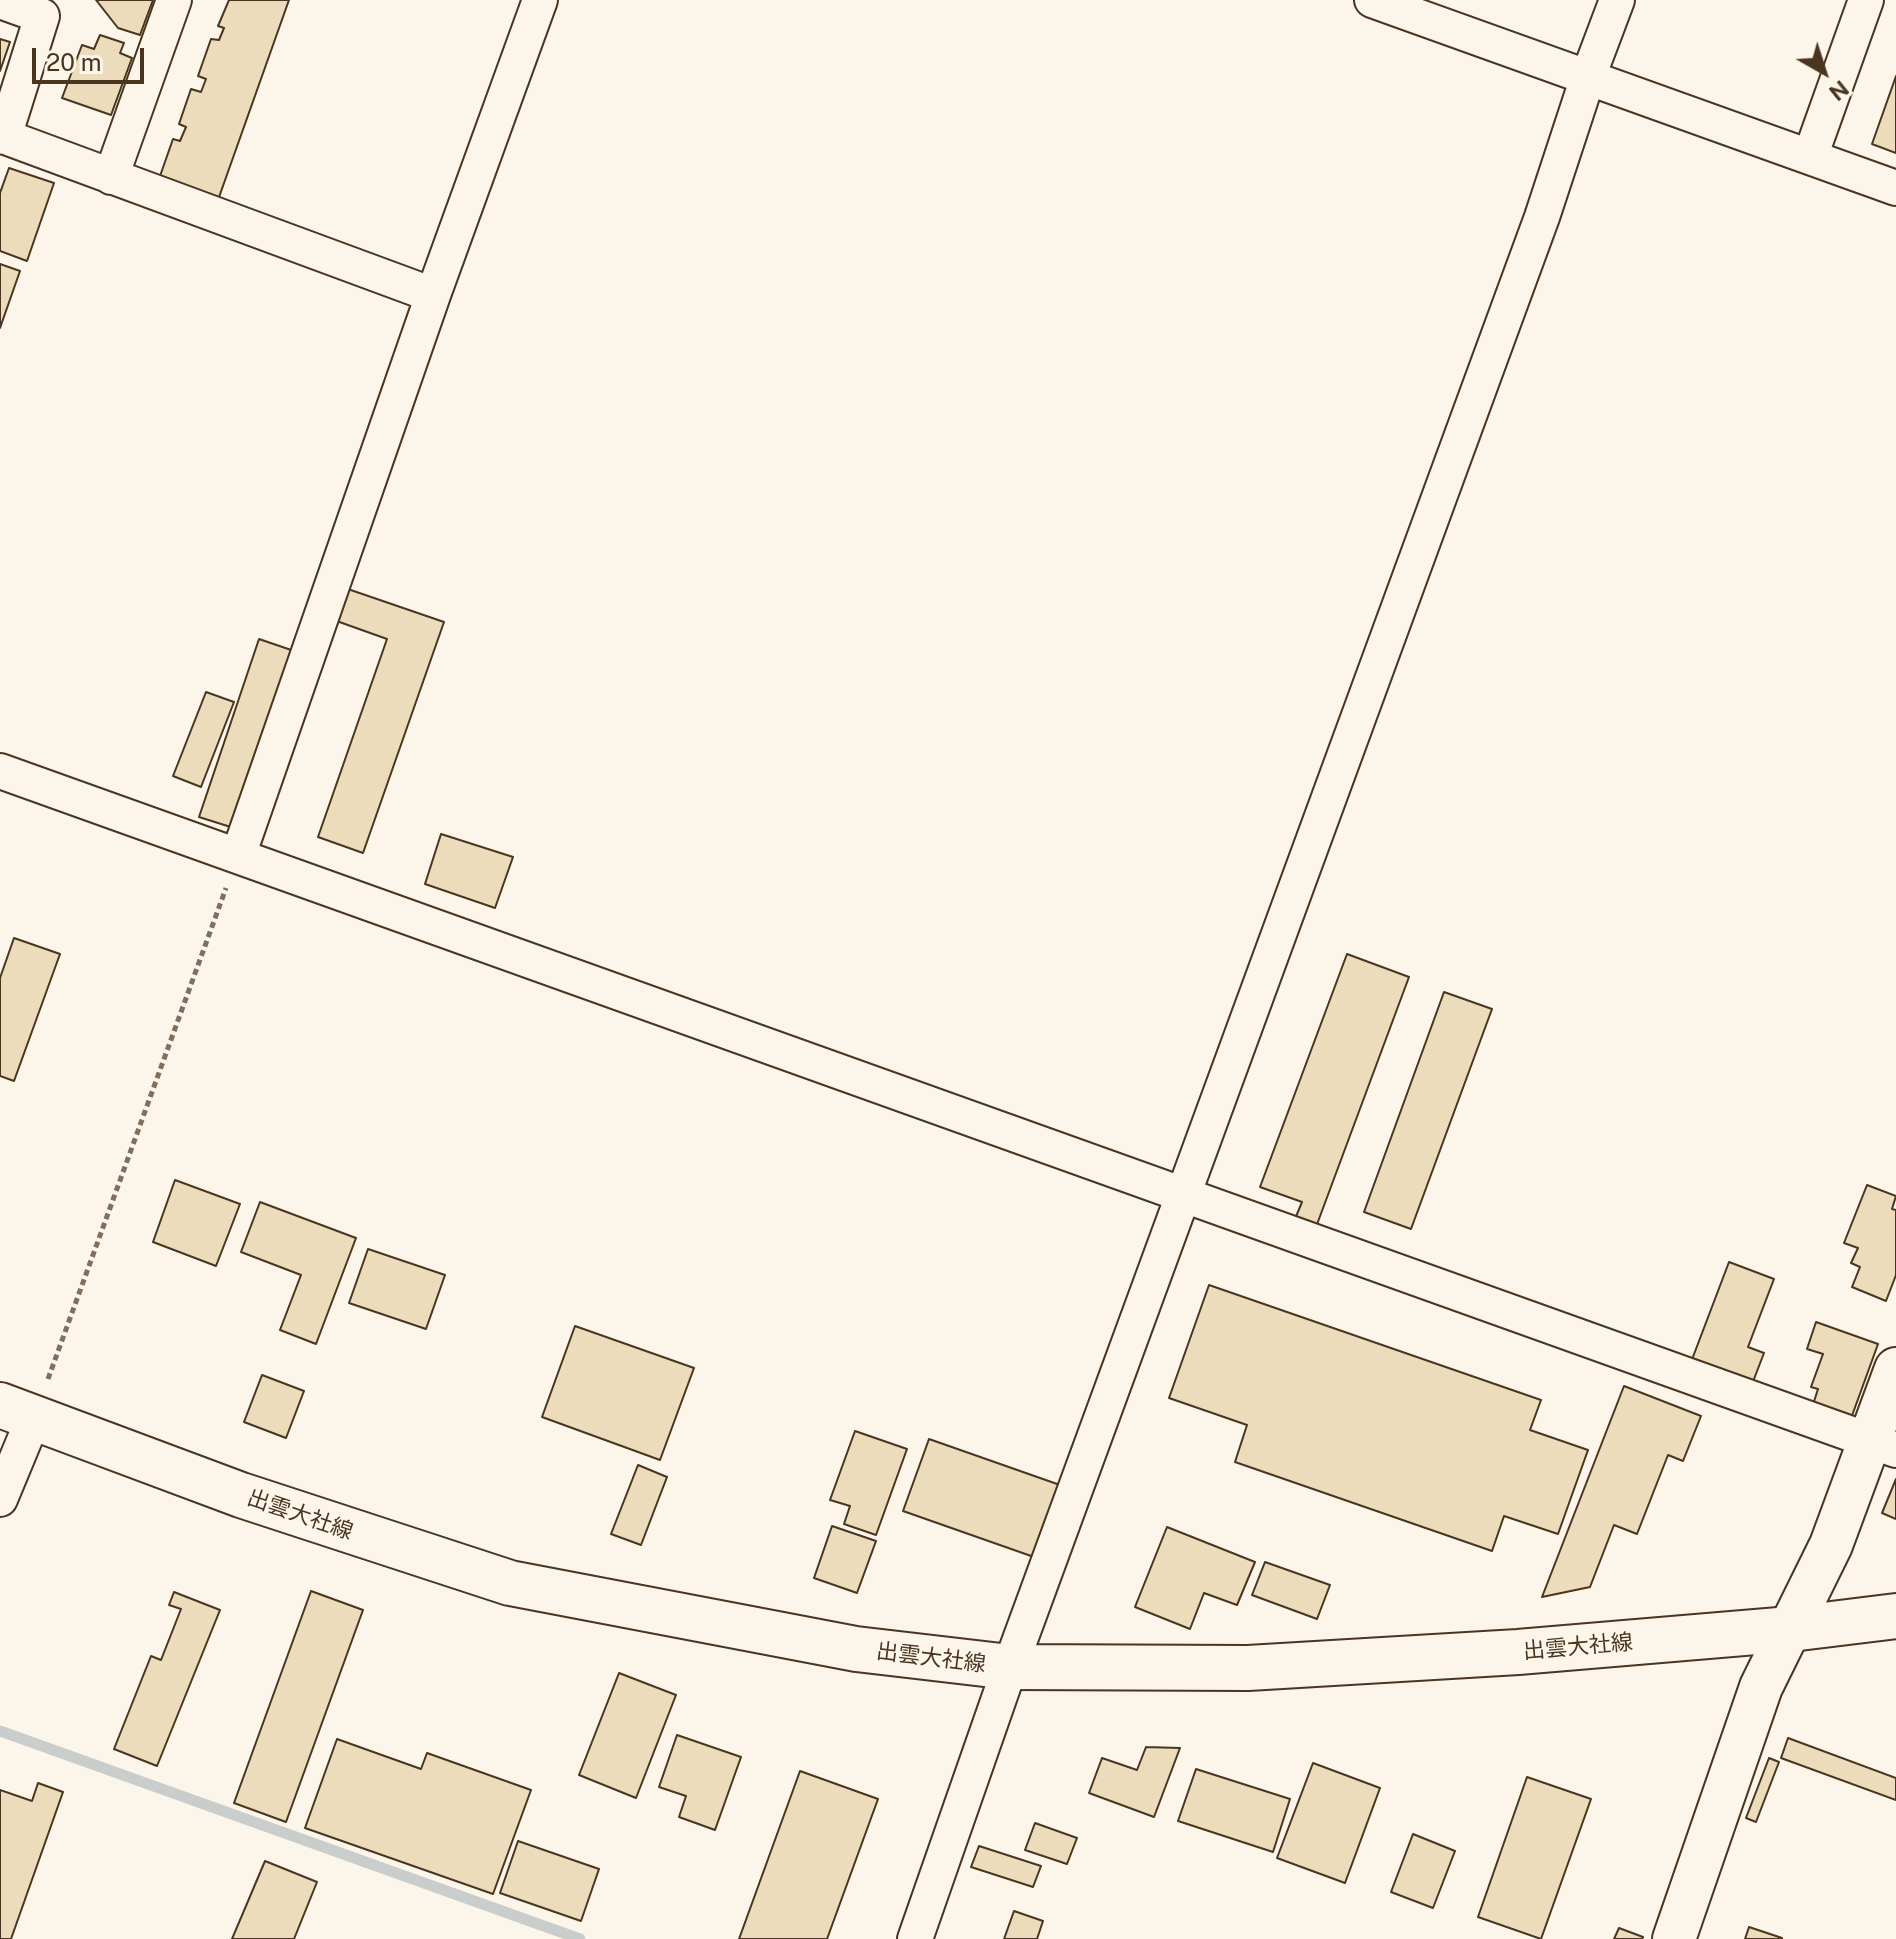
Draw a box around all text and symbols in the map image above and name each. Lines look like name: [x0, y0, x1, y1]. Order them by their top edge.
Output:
scale bar: [36, 32, 148, 82]
north arrow: [1784, 32, 1864, 112]
text: 20 m: [46, 48, 102, 76]
text: N: [1824, 75, 1854, 106]
street label: 出雲大社線: [244, 1485, 356, 1545]
street label: 出雲大社線: [1522, 1629, 1634, 1665]
street label: 出雲大社線: [875, 1638, 987, 1678]

